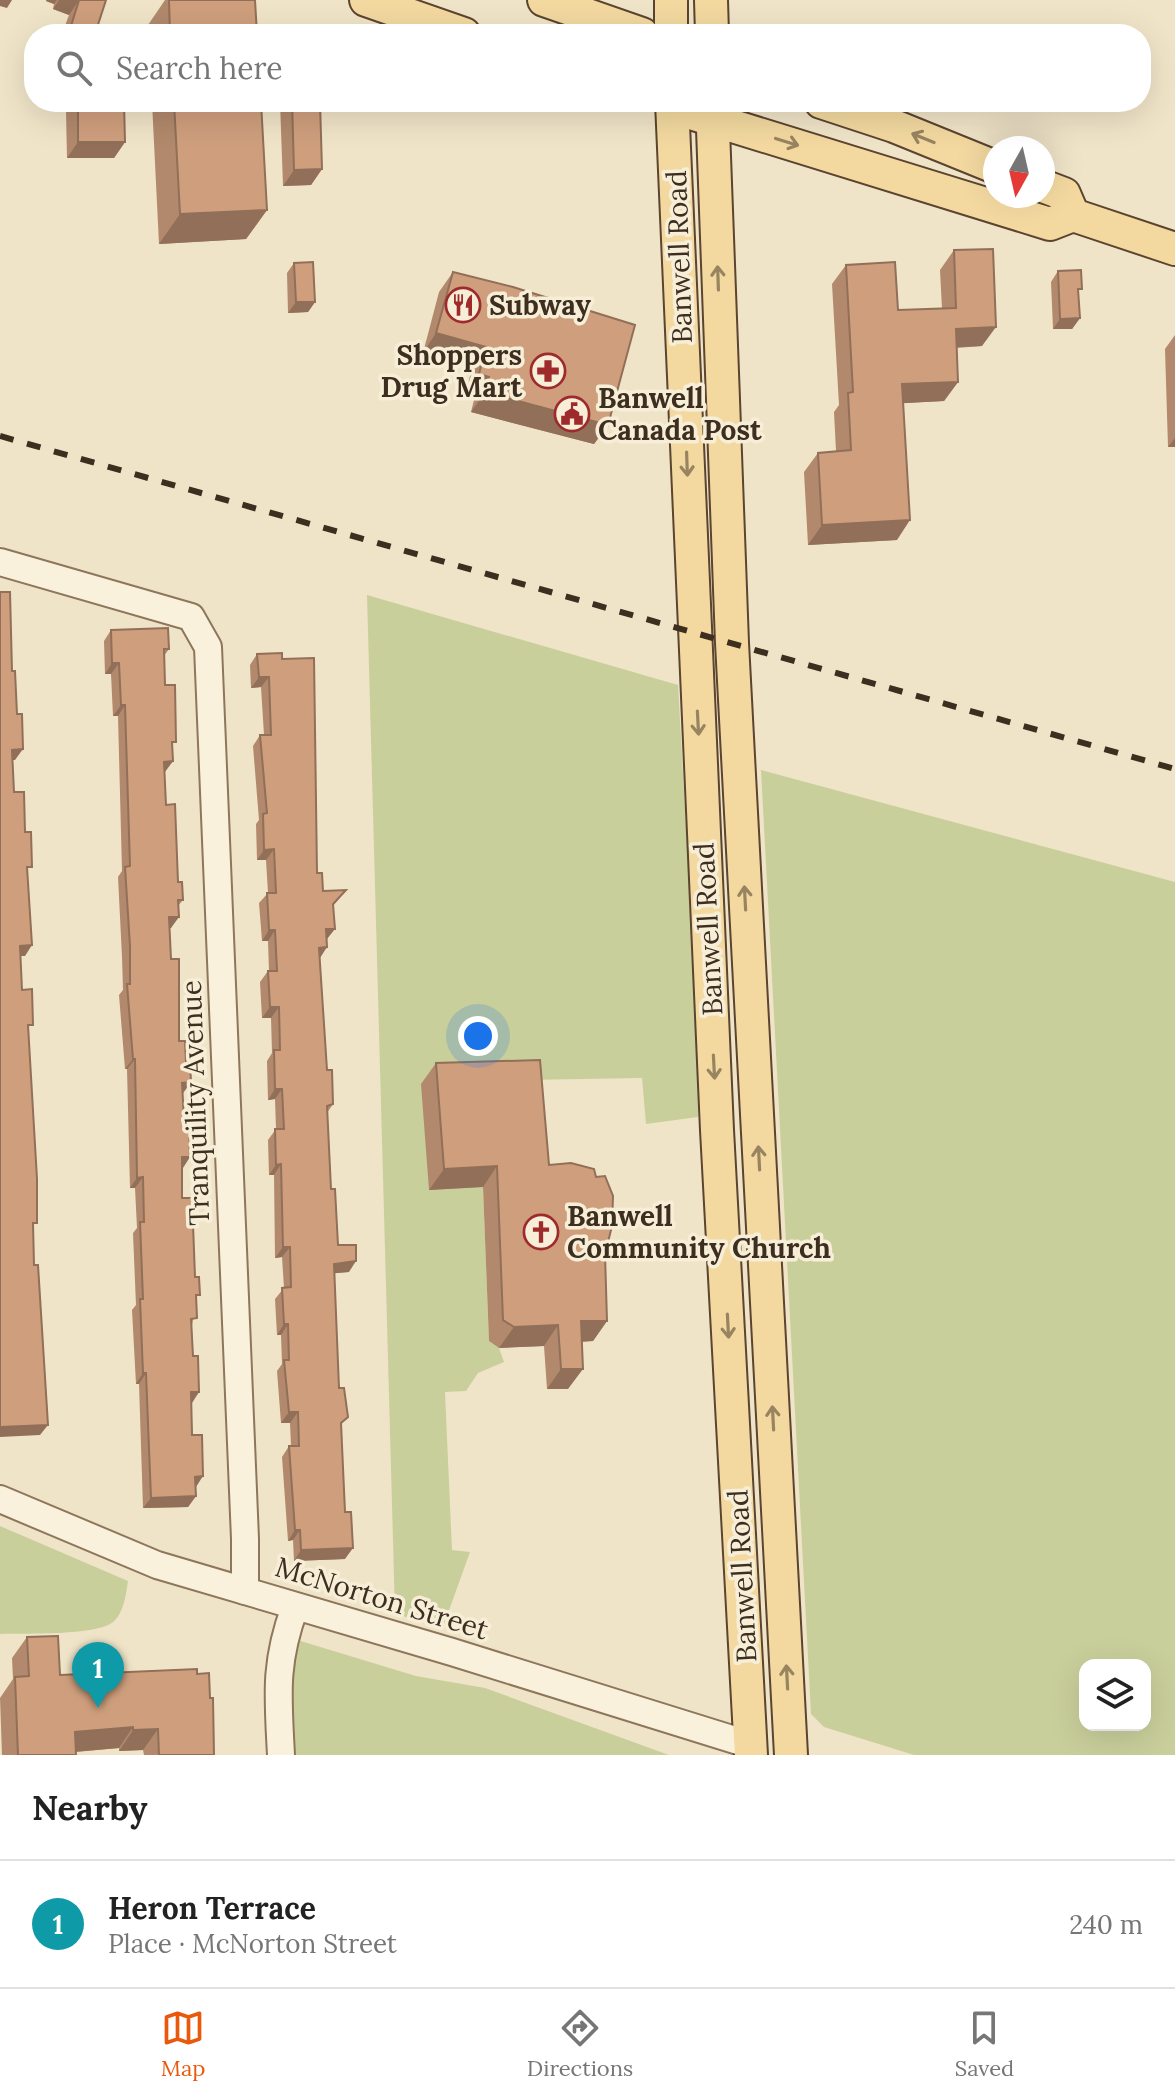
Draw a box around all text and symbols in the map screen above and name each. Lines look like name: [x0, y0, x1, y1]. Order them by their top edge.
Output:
search box: [24, 24, 1151, 112]
icon: search: [52, 46, 96, 90]
text: Search here: [116, 49, 283, 87]
one-way arrow: [911, 129, 936, 144]
one-way arrow: [774, 136, 799, 151]
north arrow: [983, 136, 1055, 208]
street label: Banwell Road: [658, 170, 700, 344]
one-way arrow: [711, 266, 726, 292]
restaurant icon: Subway: [444, 286, 482, 324]
place label: Subway: [489, 287, 592, 323]
place label: Shoppers Drug Mart: [380, 337, 522, 405]
pharmacy icon: Shoppers Drug Mart: [529, 352, 567, 390]
place label: Banwell Canada Post: [598, 380, 762, 448]
public building icon: Banwell Canada Post: [553, 395, 591, 433]
one-way arrow: [680, 450, 695, 477]
one-way arrow: [690, 709, 705, 736]
street label: Banwell Road: [685, 842, 731, 1016]
one-way arrow: [737, 885, 752, 912]
street label: Tranquility Avenue: [173, 980, 217, 1226]
your location: [458, 1016, 498, 1056]
one-way arrow: [707, 1053, 722, 1080]
one-way arrow: [751, 1145, 766, 1172]
place label: Banwell Community Church: [567, 1198, 831, 1266]
church icon: Banwell Community Church: [522, 1213, 560, 1251]
one-way arrow: [721, 1313, 736, 1339]
one-way arrow: [765, 1405, 780, 1431]
street label: Banwell Road: [719, 1489, 765, 1663]
street label: McNorton Street: [271, 1549, 493, 1648]
pin: 1: [72, 1642, 124, 1708]
map controls: [1079, 1659, 1151, 1731]
button: layers: [1079, 1659, 1151, 1731]
one-way arrow: [779, 1664, 794, 1691]
text: Nearby: [32, 1786, 148, 1829]
text: Heron Terrace: [108, 1889, 316, 1927]
text: 1: [53, 1908, 63, 1941]
text: 240 m: [1069, 1908, 1143, 1941]
text: Place · McNorton Street: [108, 1927, 397, 1960]
tab: Map: [161, 2006, 205, 2082]
tab: Directions: [527, 2006, 633, 2082]
tab: Saved: [955, 2006, 1014, 2082]

